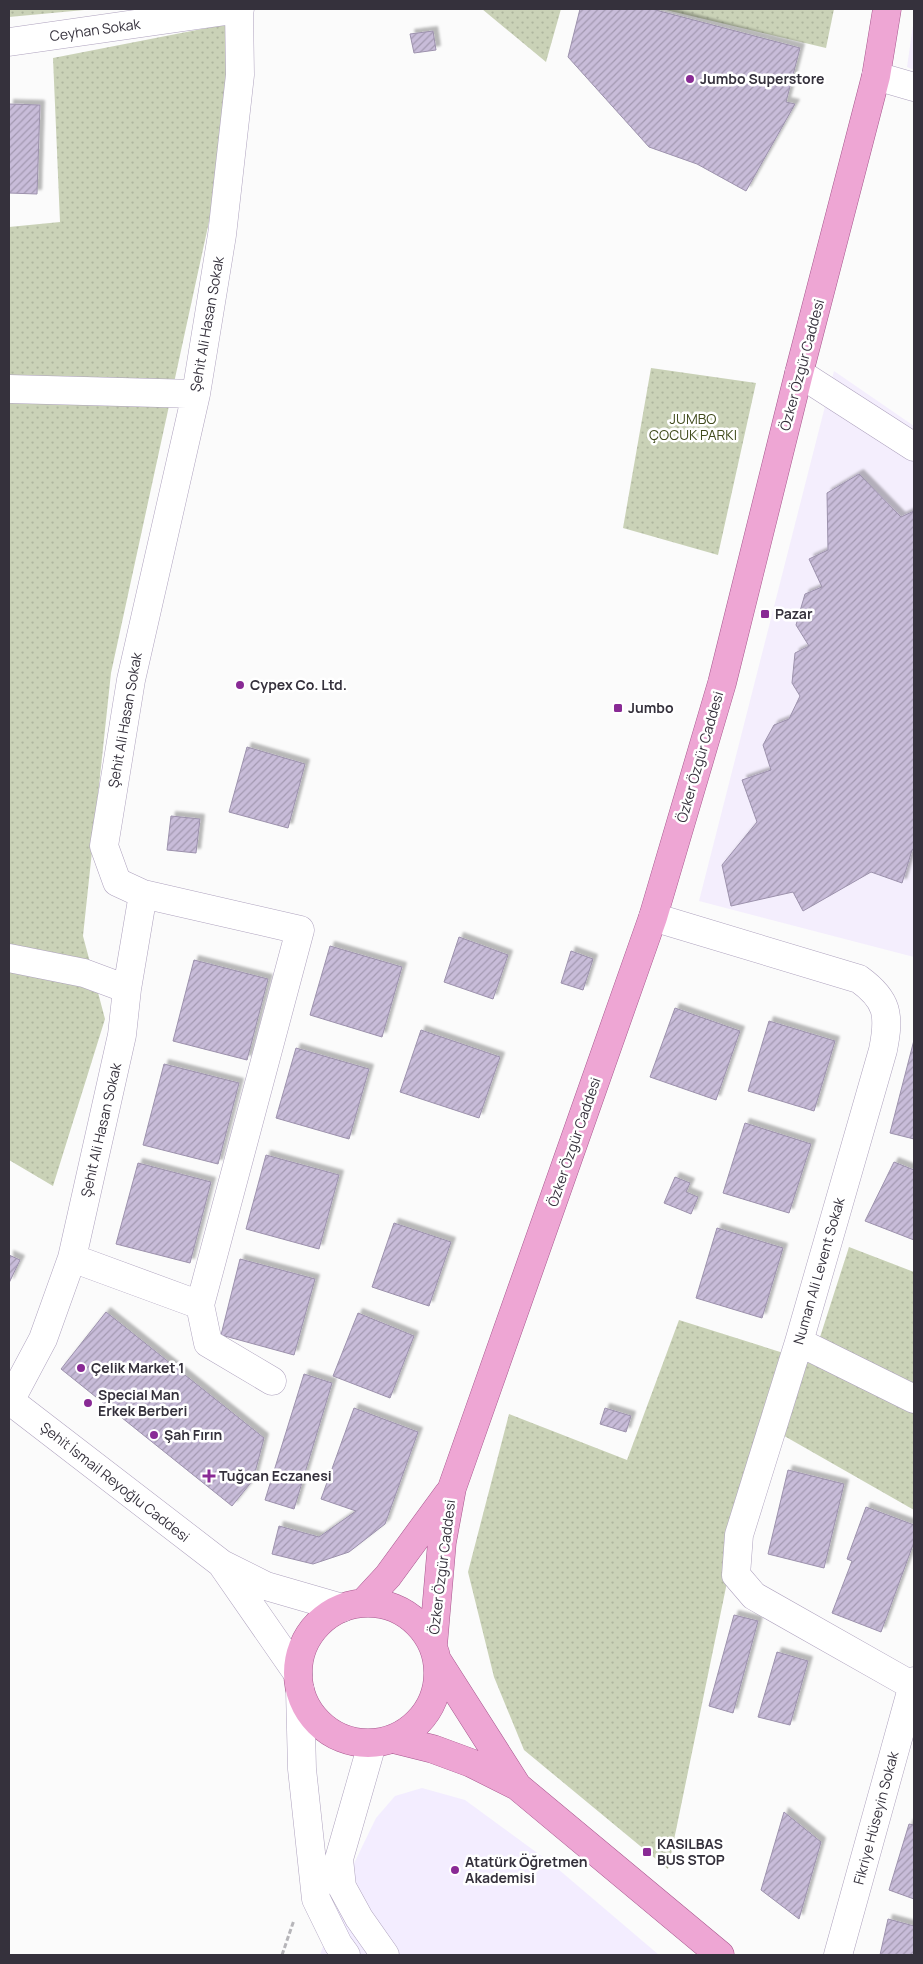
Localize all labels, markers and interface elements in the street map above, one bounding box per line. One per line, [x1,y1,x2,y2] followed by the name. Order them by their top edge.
[48,14,142,45] street label: Ceyhan Sokak
[700,69,825,88] place label: Jumbo Superstore
[684,73,696,85] marker: Jumbo Superstore
[185,254,228,393] street label: Şehit Ali Hasan Sokak
[775,297,828,433] street label: Özker Özgür Caddesi
[649,409,737,444] park label: JUMBO ÇOCUK PARKI
[775,604,813,623] place label: Pazar
[759,608,771,620] marker: Pazar
[103,650,146,789] street label: Şehit Ali Hasan Sokak
[250,675,347,694] place label: Cypex Co. Ltd.
[234,679,246,691] marker: Cypex Co. Ltd.
[672,689,727,825] street label: Özker Özgür Caddesi
[628,698,674,717] place label: Jumbo
[612,702,624,714] marker: Jumbo
[76,1060,125,1199] street label: Şehit Ali Hasan Sokak
[542,1075,605,1209] street label: Özker Özgür Caddesi
[788,1194,849,1347] street label: Numan Ali Levent Sokak
[91,1358,184,1377] place label: Çelik Market 1
[75,1362,87,1374] marker: Çelik Market 1
[98,1385,187,1420] place label: Special Man Erkek Berberi
[82,1397,94,1409] marker: Special Man Erkek Berberi
[37,1417,194,1546] street label: Şehit İsmail Reyoğlu Caddesi
[164,1425,222,1444] place label: Şah Fırın
[148,1429,160,1441] marker: Şah Fırın
[219,1466,332,1485] place label: Tuğcan Eczanesi
[203,1470,215,1482] marker: Tuğcan Eczanesi
[424,1499,459,1635] street label: Özker Özgür Caddesi
[849,1748,903,1887] street label: Fikriye Hüseyin Sokak
[657,1834,725,1869] place label: KASILBAS BUS STOP
[641,1846,653,1858] marker: KASILBAS BUS STOP
[465,1852,587,1887] place label: Atatürk Öğretmen Akademisi
[449,1864,461,1876] marker: Atatürk Öğretmen Akademisi

